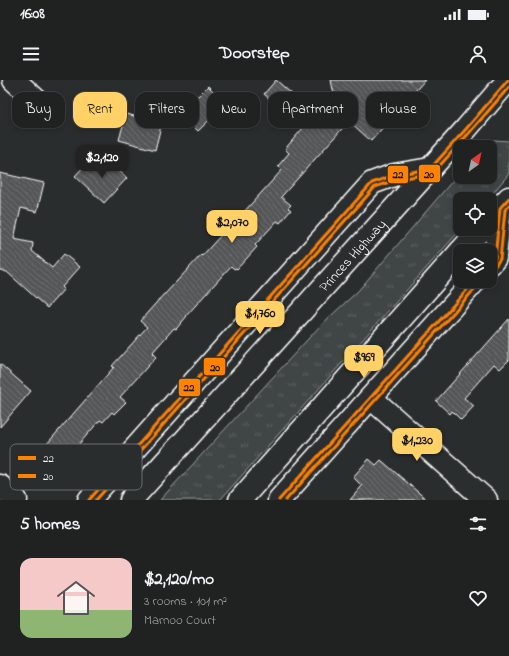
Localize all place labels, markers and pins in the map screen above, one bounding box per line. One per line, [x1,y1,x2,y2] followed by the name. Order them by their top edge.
[69,145,135,179] pin: $2,120
[199,210,265,244] pin: $2,070
[227,301,293,335] pin: $1,760
[340,345,388,379] pin: $969
[384,428,450,462] pin: $1,230

